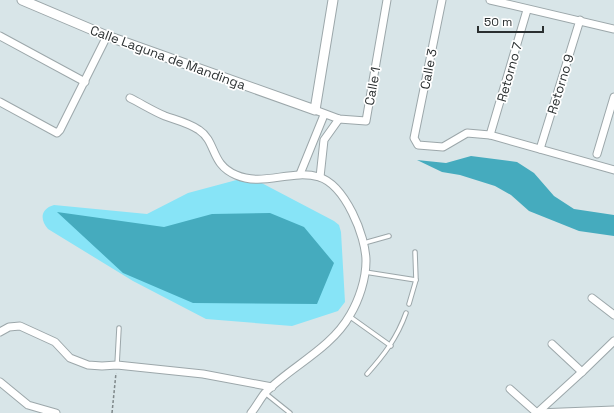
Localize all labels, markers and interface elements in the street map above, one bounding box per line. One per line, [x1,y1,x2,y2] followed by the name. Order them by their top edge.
[478,8,543,34] scale bar
[484,14,512,30] text: 50 m
[88,21,248,94] street label: Calle Laguna de Mandinga
[493,40,526,104] street label: Retorno 7
[416,47,441,91] street label: Calle 3
[543,52,578,116] street label: Retorno 9
[361,66,384,107] street label: Calle 1

